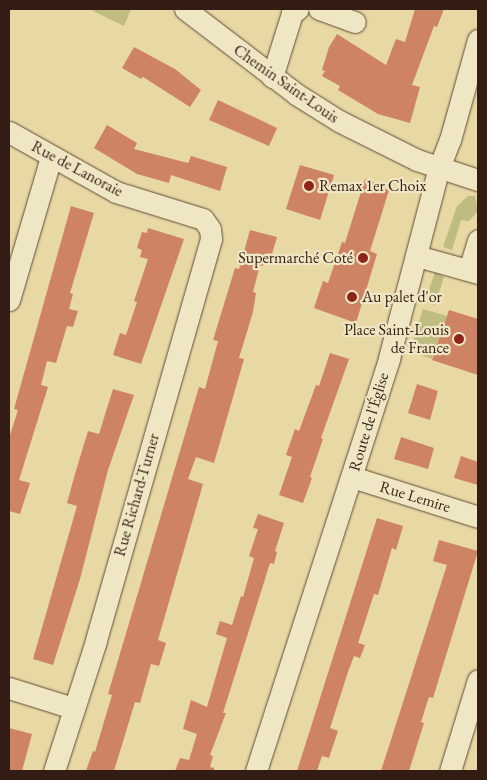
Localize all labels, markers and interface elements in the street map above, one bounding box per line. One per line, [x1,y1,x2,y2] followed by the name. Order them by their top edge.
[230,41,342,127] street label: Chemin Saint-Louis
[28,137,126,201] street label: Rue de Lanoraie
[319,176,426,196] place label: Remax 1er Choix
[303,180,315,192] marker: Remax 1er Choix
[238,248,353,268] place label: Supermarché Coté
[357,252,369,264] marker: Supermarché Coté
[362,287,442,307] place label: Au palet d'or
[346,291,358,303] marker: Au palet d'or
[344,320,449,358] place label: Place Saint-Louis de France
[453,333,465,345] marker: Place Saint-Louis de France
[345,370,393,474] street label: Route de l'Église
[110,431,164,559] street label: Rue Richard-Turner
[377,477,453,517] street label: Rue Lemire

